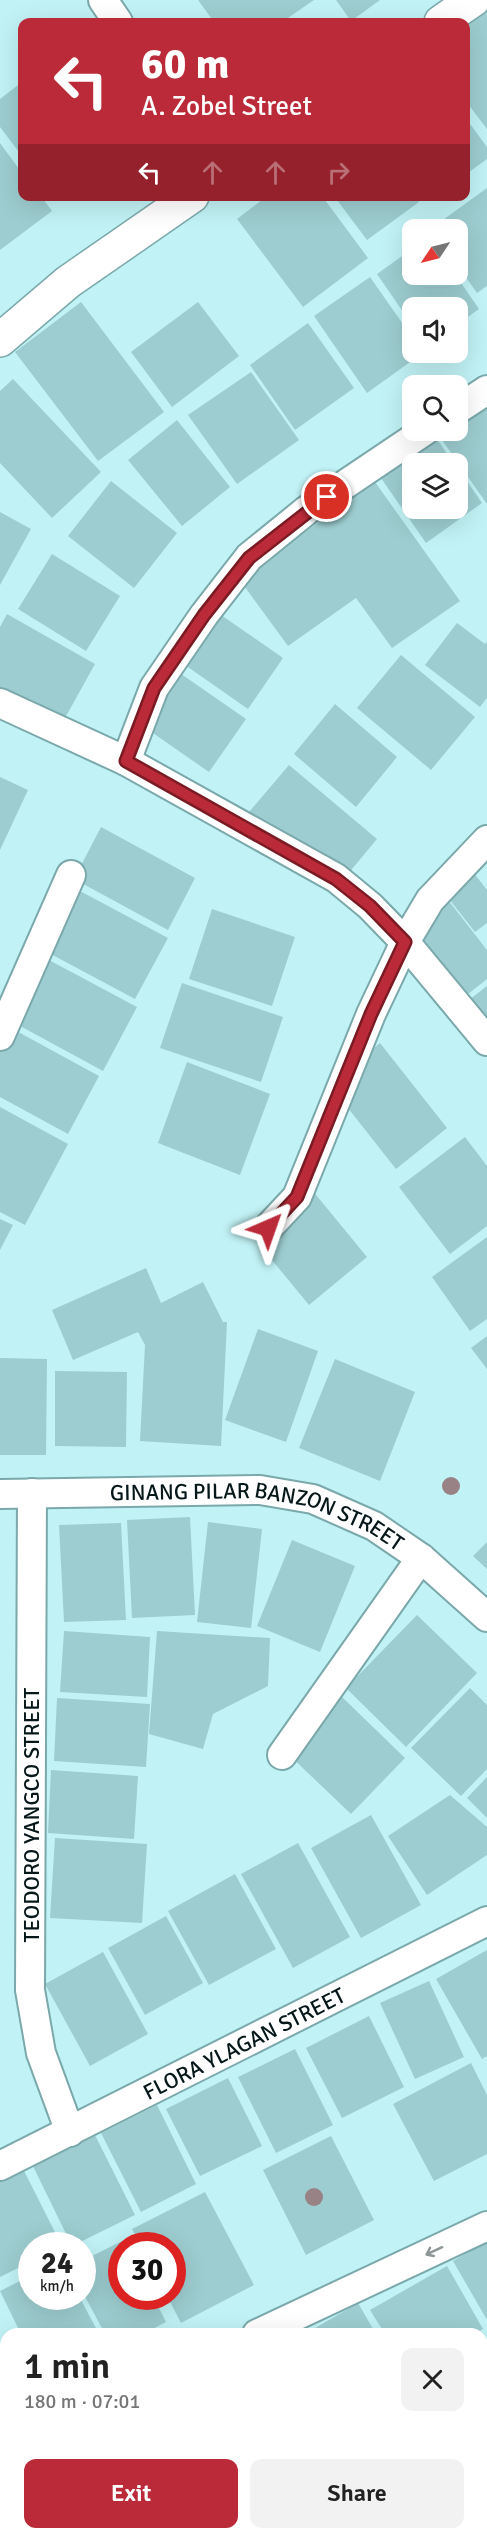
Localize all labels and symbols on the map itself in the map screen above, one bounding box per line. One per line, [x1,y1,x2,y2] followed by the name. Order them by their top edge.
[402,219,468,285] north arrow
[301,471,352,522] pin
[236,1196,300,1260] position arrow
[110,1476,409,1556] street label: GINANG PILAR BANZON STREET
[18,1687,45,1942] street label: TEODORO YANGCO STREET
[138,1981,350,2105] street label: FLORA YLAGAN STREET
[108,2232,186,2310] speed limit sign: 30
[426,2245,444,2257] one-way arrow

